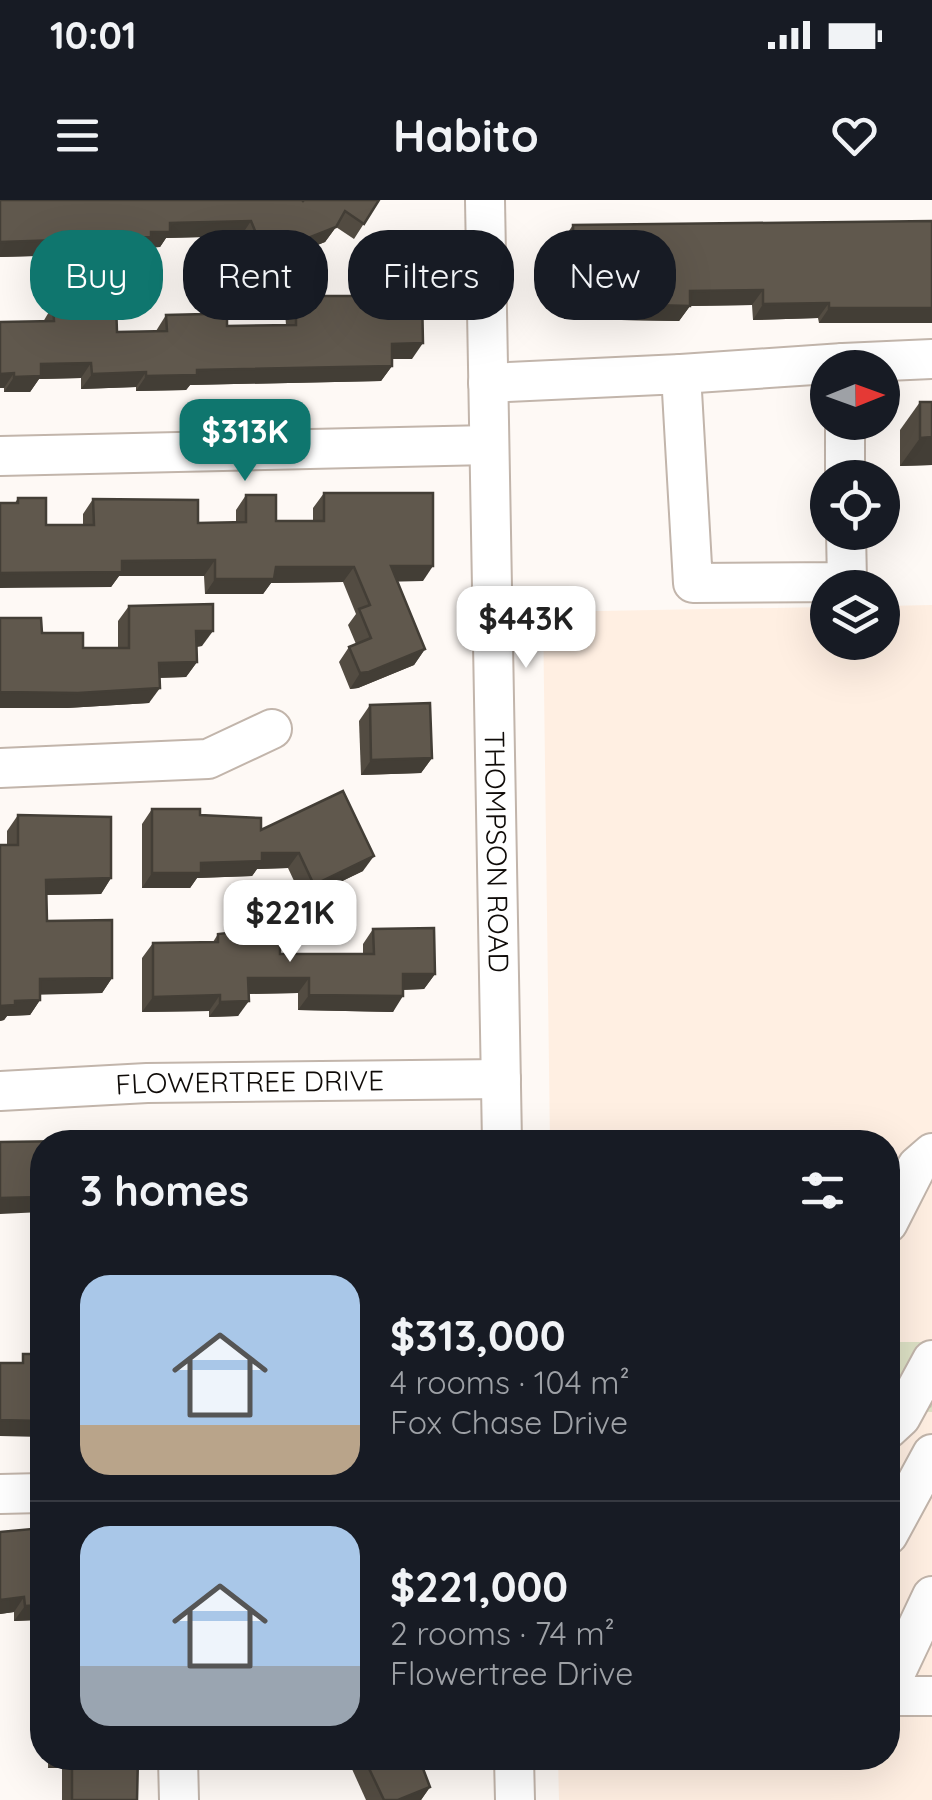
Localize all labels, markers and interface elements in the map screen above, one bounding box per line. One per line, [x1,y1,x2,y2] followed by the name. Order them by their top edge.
[50,11,137,59] text: 10:01
[393,107,539,163] text: Habito
[50,108,105,163] icon: menu
[827,108,882,163] icon: heart
[30,230,163,320] chip: Buy
[183,230,328,320] chip: Rent
[348,230,514,320] chip: Filters
[534,230,676,320] chip: New
[810,350,900,440] north arrow
[810,350,900,660] map controls
[175,399,315,484] pin: $313K
[202,411,288,451] text: $313K
[810,460,900,550] button: locate
[810,570,900,660] button: layers
[456,586,596,671] pin: $443K
[479,598,573,638] text: $443K
[478,731,517,973] street label: THOMPSON ROAD
[220,880,360,965] pin: $221K
[246,892,334,932] text: $221K
[114,1062,384,1102] street label: FLOWERTREE DRIVE
[795,1163,850,1218] icon: filters
[80,1164,249,1217] text: 3 homes
[390,1309,565,1362] text: $313,000
[160,1315,280,1435] icon: home
[390,1362,630,1402] text: 4 rooms · 104 m²
[390,1402,628,1442] text: Fox Chase Drive
[390,1560,568,1613] text: $221,000
[160,1566,280,1686] icon: home
[390,1613,615,1653] text: 2 rooms · 74 m²
[390,1653,633,1693] text: Flowertree Drive

